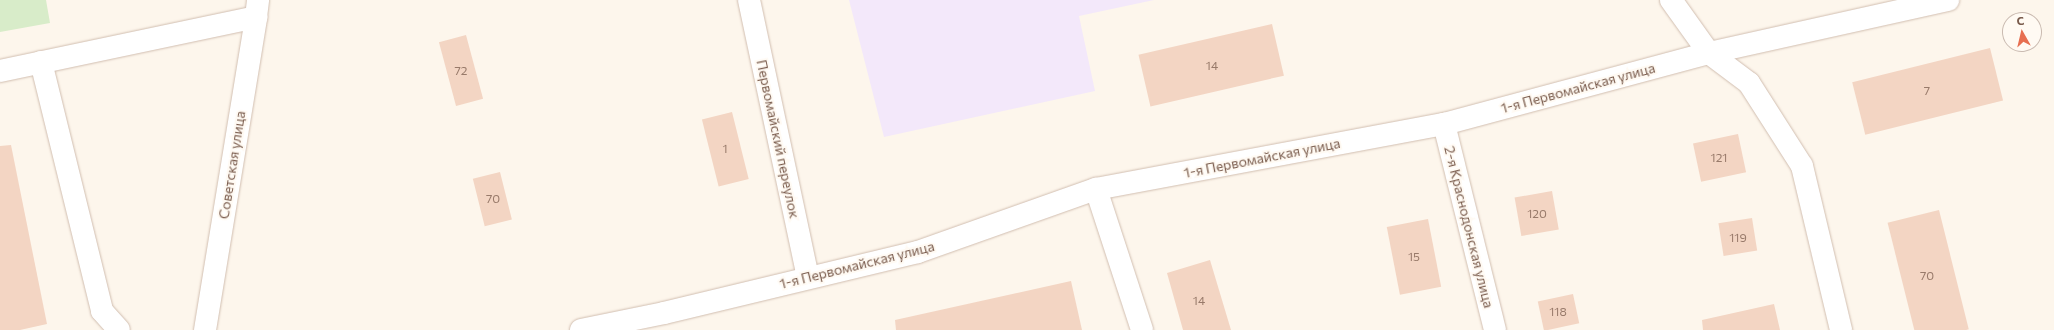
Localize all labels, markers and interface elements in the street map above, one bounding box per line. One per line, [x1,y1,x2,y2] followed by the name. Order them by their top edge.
[2002,12,2042,52] north arrow
[2016,14,2025,28] text: С
[753,58,803,220] street label: Первомайский переулок
[1206,59,1218,73] house number: 14
[1499,59,1657,117] street label: 1-я Первомайская улица
[455,64,467,78] house number: 72
[1924,84,1930,98] house number: 7
[215,110,249,220] street label: Советская улица
[1182,135,1342,181] street label: 1-я Первомайская улица
[722,142,728,156] house number: 1
[1441,144,1497,310] street label: 2-я Краснодонская улица
[1711,151,1727,165] house number: 121
[486,192,500,206] house number: 70
[1527,207,1547,221] house number: 120
[1729,231,1747,245] house number: 119
[778,238,936,292] street label: 1-я Первомайская улица
[1408,250,1420,264] house number: 15
[1920,269,1934,283] house number: 70
[1193,294,1205,308] house number: 14
[1549,305,1567,319] house number: 118

